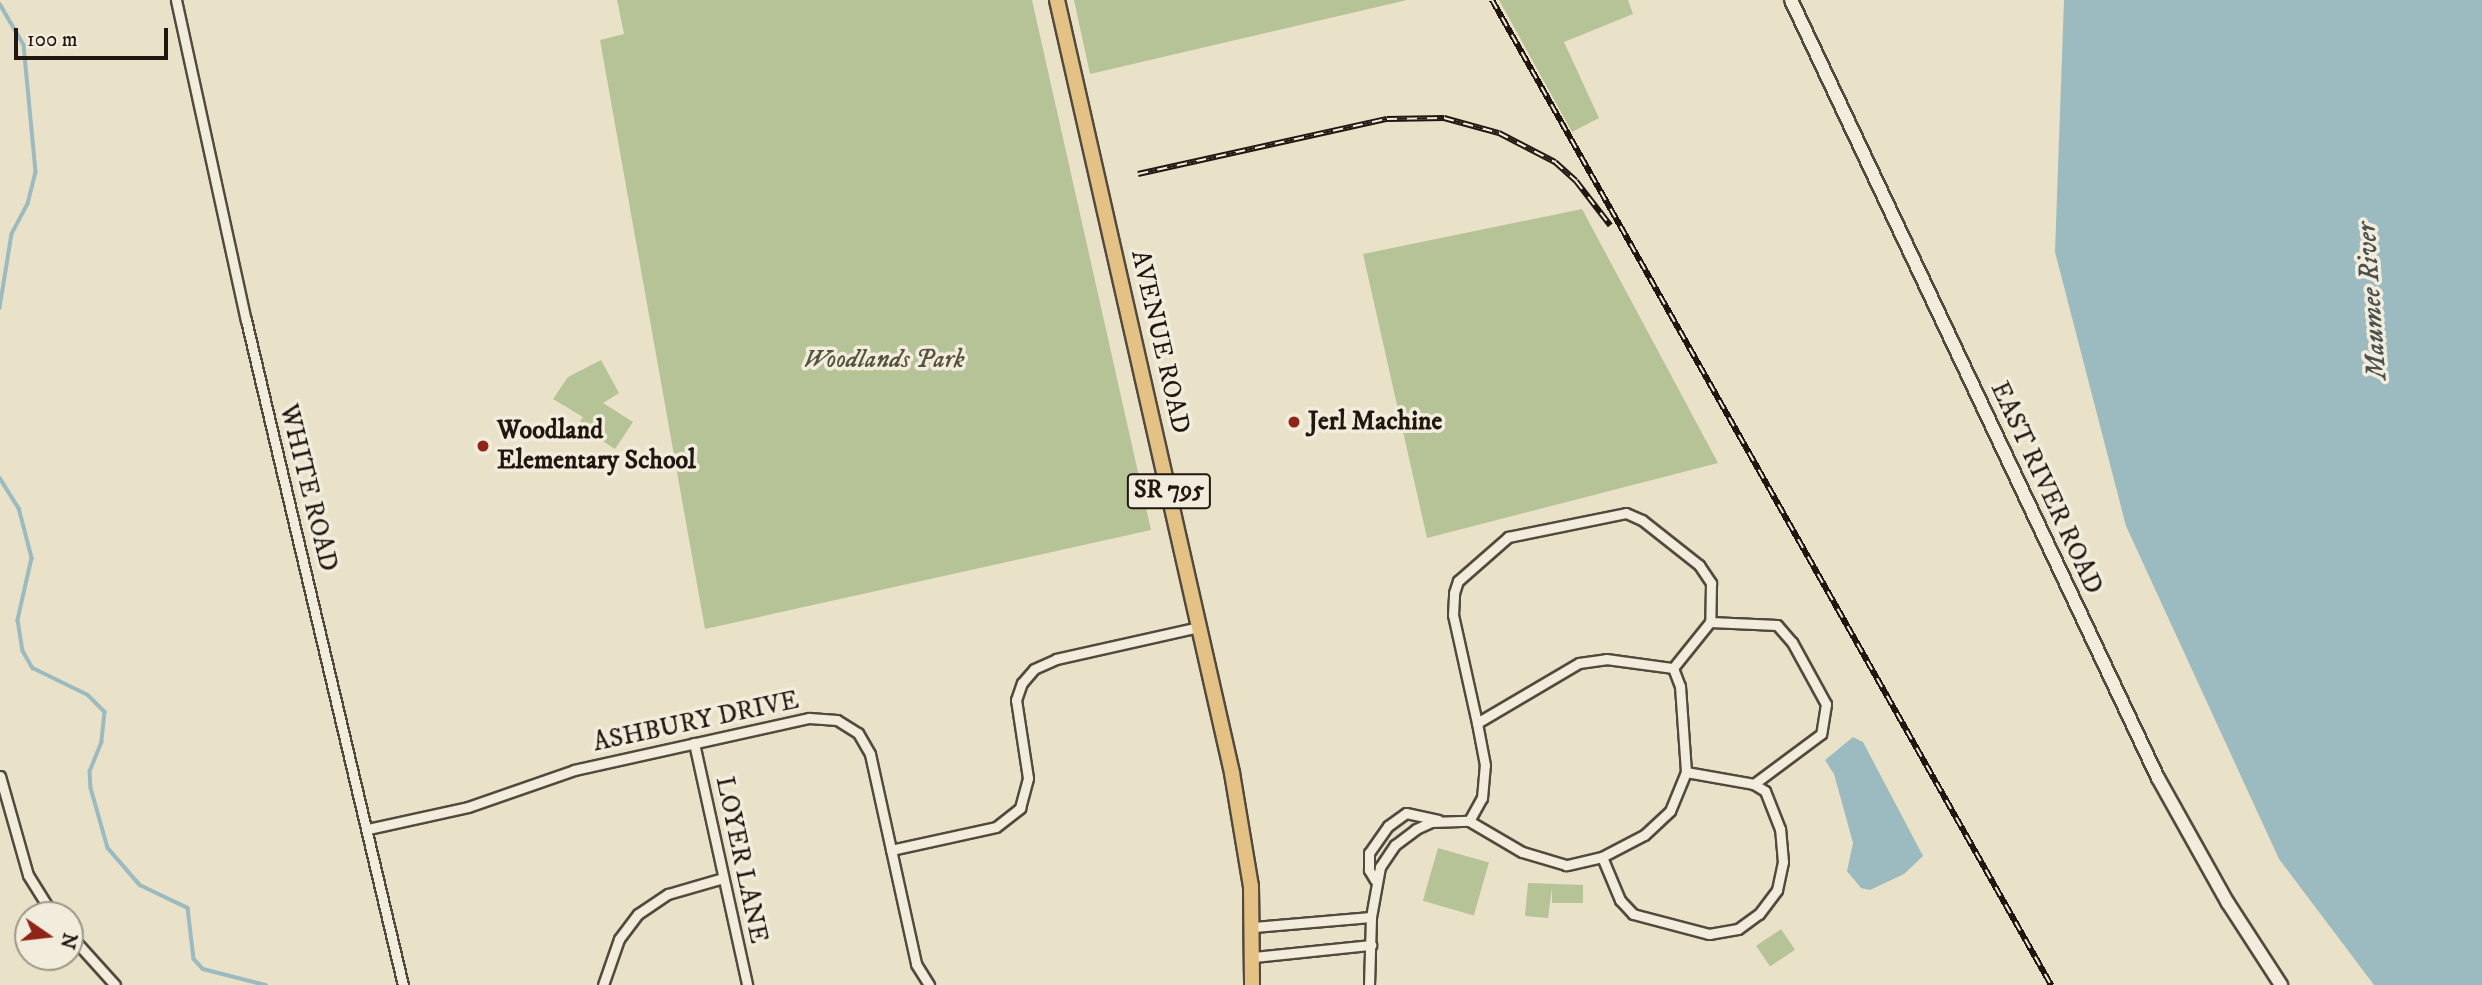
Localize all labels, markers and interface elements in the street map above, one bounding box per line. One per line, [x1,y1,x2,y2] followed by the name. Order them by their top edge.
[18,14,172,58] scale bar
[27,27,78,53] text: 100 m
[2350,221,2394,381] water label: Maumee River
[1124,247,1196,437] street label: AVENUE ROAD
[803,344,965,376] park label: Woodlands Park
[1983,377,2109,599] street label: EAST RIVER ROAD
[272,401,344,575] street label: WHITE ROAD
[1308,406,1442,438] place label: Jerl Machine
[1286,414,1302,430] marker: Jerl Machine
[497,415,696,476] place label: Woodland Elementary School
[475,438,491,454] marker: Woodland Elementary School
[1125,470,1213,512] road number: SR 795
[590,685,802,759] street label: ASHBURY DRIVE
[708,774,774,946] street label: LOYER LANE
[14,901,84,971] north arrow
[55,930,81,951] text: N

